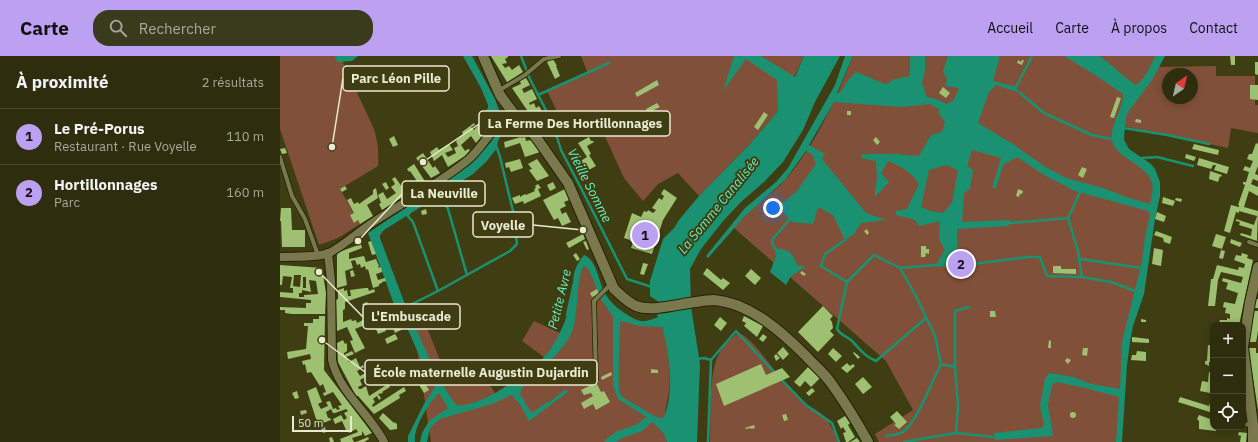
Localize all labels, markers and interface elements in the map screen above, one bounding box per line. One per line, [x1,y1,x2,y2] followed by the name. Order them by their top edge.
[93,10,373,46] search box
[20,16,69,40] text: Carte
[107,17,129,39] icon: search
[139,19,216,38] text: Rechercher
[987,19,1033,37] text: Accueil
[1055,19,1089,37] text: Carte
[1111,19,1167,37] text: À propos
[1189,19,1238,37] text: Contact
[343,66,449,91] callout: Parc Léon Pille
[1162,68,1198,104] north arrow
[351,70,441,87] text: Parc Léon Pille
[16,71,109,93] text: À proximité
[202,74,264,91] text: 2 résultats
[479,111,670,136] callout: La Ferme Des Hortillonnages
[488,115,663,132] text: La Ferme Des Hortillonnages
[54,119,145,138] text: Le Pré-Porus
[25,128,33,145] text: 1
[226,128,264,145] text: 110 m
[54,138,197,155] text: Restaurant · Rue Voyelle
[564,145,616,226] water label: Vieille Somme
[674,153,763,257] water label: La Somme Canalisée
[54,175,158,194] text: Hortillonnages
[402,181,485,206] callout: La Neuville
[25,184,33,201] text: 2
[226,184,264,201] text: 160 m
[410,185,478,202] text: La Neuville
[54,194,80,211] text: Parc
[763,198,783,218] your location
[473,212,533,237] callout: Voyelle
[481,217,525,234] text: Voyelle
[632,220,658,250] pin: 1
[948,249,974,279] pin: 2
[544,267,575,331] water label: Petite Avre
[363,304,460,329] callout: L'Embuscade
[371,308,451,325] text: L'Embuscade
[1210,322,1246,430] map controls
[1210,322,1246,358] button: +
[1210,358,1246,394] button: −
[365,360,597,385] callout: École maternelle Augustin Dujardin
[373,364,589,381] text: École maternelle Augustin Dujardin
[1210,394,1246,430] button: locate
[292,414,352,433] scale bar
[298,416,323,430] text: 50 m

